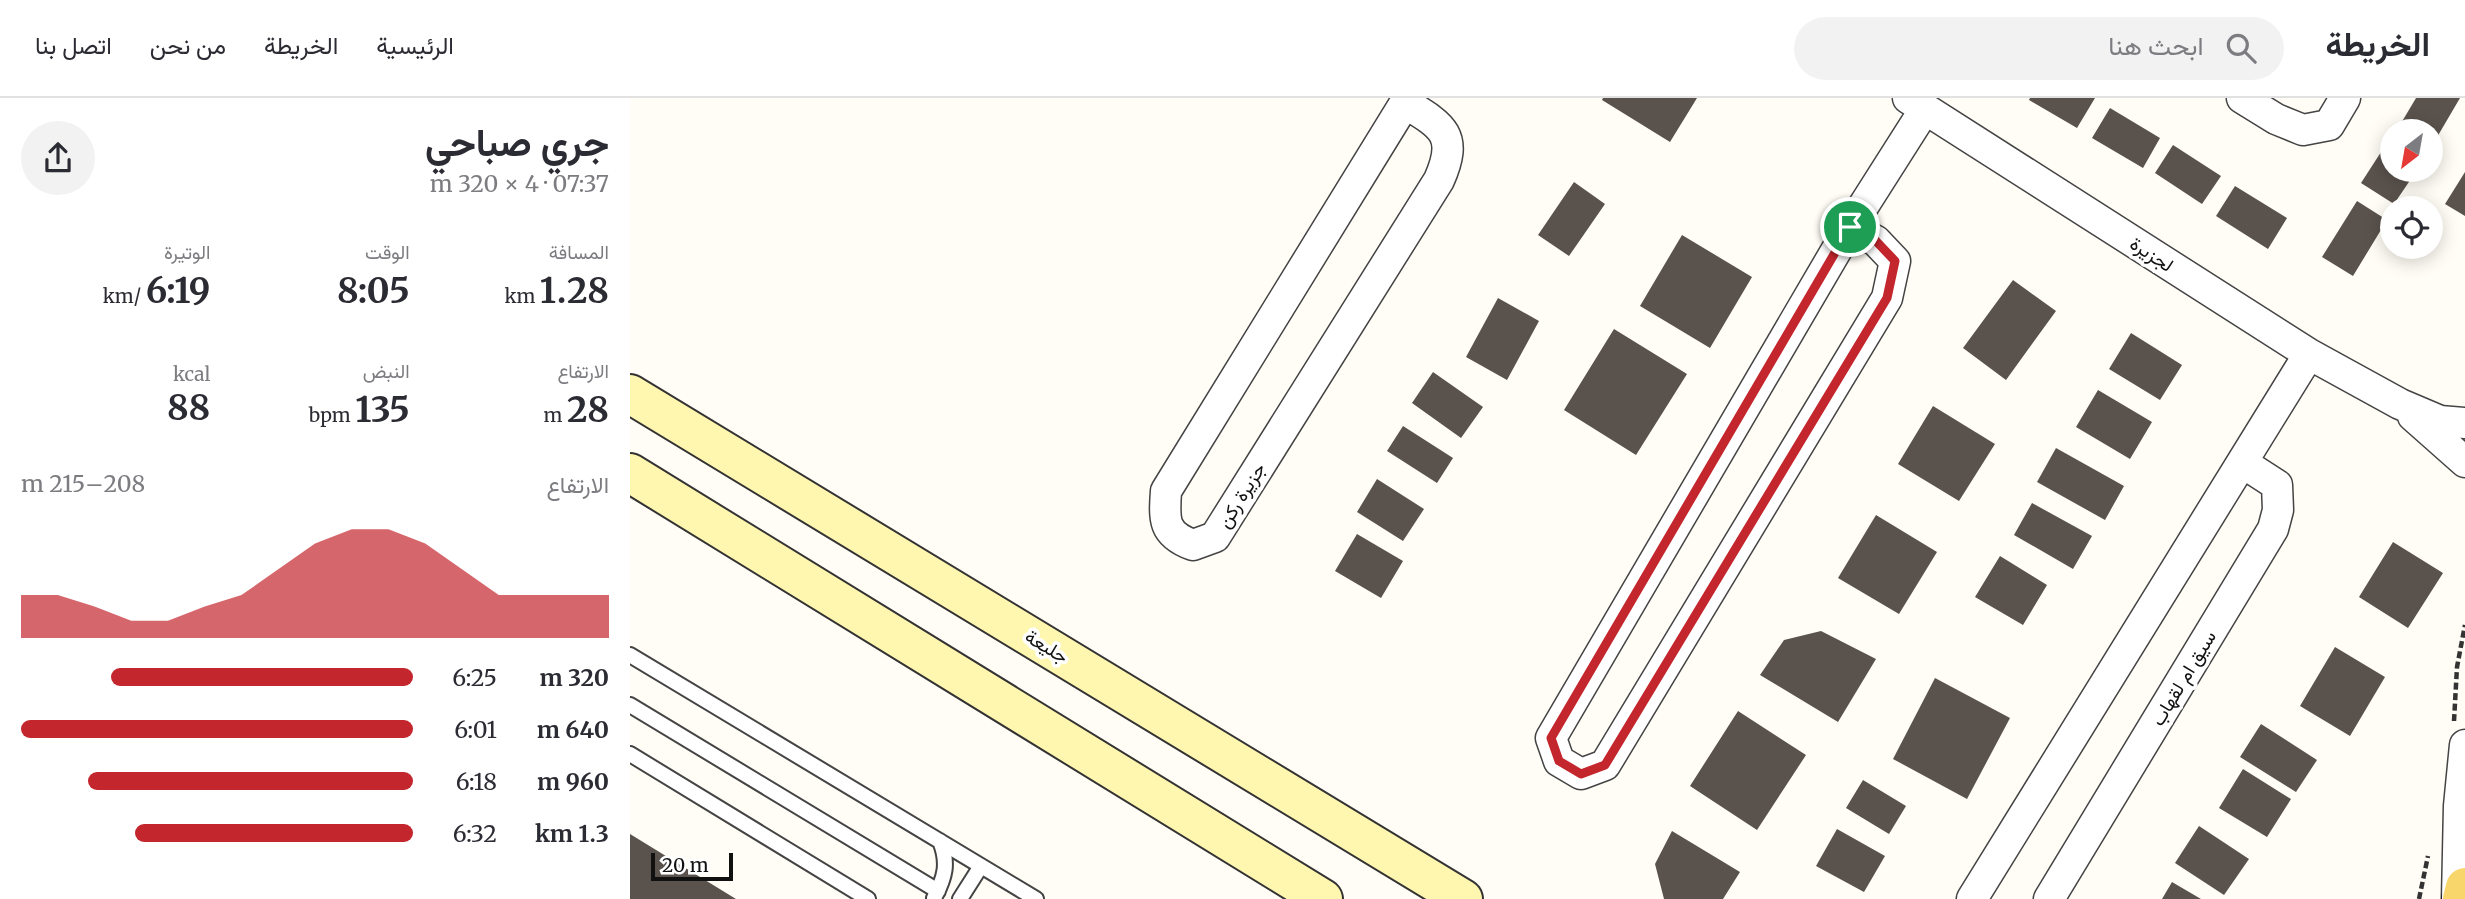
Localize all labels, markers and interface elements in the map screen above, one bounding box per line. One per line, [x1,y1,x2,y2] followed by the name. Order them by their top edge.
[1794,17,2284,80] search box
[2326,24,2430,65] text: الخريطة
[2108,29,2204,62] text: ابحث هنا
[2222,29,2260,67] icon: search
[35,30,112,61] text: اتصل بنا
[150,30,226,61] text: من نحن
[264,30,338,61] text: الخريطة
[376,30,454,61] text: الرئيسية
[425,119,609,166] text: جري صباحي
[2380,119,2443,182] north arrow
[2380,119,2443,259] map controls
[21,121,95,195] button: share
[430,169,609,198] text: 07:37 · 4 × 320 m
[2380,196,2443,259] button: locate
[1820,197,1880,257] pin
[1831,208,1869,246] icon: arrive
[2126,231,2178,277] street label: لجزيرة
[164,240,210,264] text: الوتيرة
[365,240,410,264] text: الوقت
[549,240,609,264] text: المسافة
[146,269,210,313] text: 6:19
[337,269,410,313] text: 8:05
[540,269,609,313] text: 1.28
[103,284,146,308] text: /km
[504,284,540,308] text: km
[363,359,410,383] text: النبض
[557,359,609,383] text: الارتفاع
[173,362,210,386] text: kcal
[167,386,210,430] text: 88
[355,388,410,432] text: 135
[567,388,609,432] text: 28
[309,403,355,427] text: bpm
[544,403,567,427] text: m
[1212,458,1270,532] street label: جزيرة ركن
[21,469,145,498] text: 208–215 m
[547,470,609,499] text: الارتفاع
[1021,624,1073,668] street label: جليعة
[2145,626,2222,731] street label: سيق ام لقهاب
[452,663,497,692] text: 6:25
[539,663,609,692] text: 320 m
[454,715,497,744] text: 6:01
[537,715,609,744] text: 640 m
[456,767,497,796] text: 6:18
[537,767,609,796] text: 960 m
[453,819,497,848] text: 6:32
[535,819,609,848] text: 1.3 km
[651,850,733,882] scale bar
[662,853,709,877] text: 20 m

